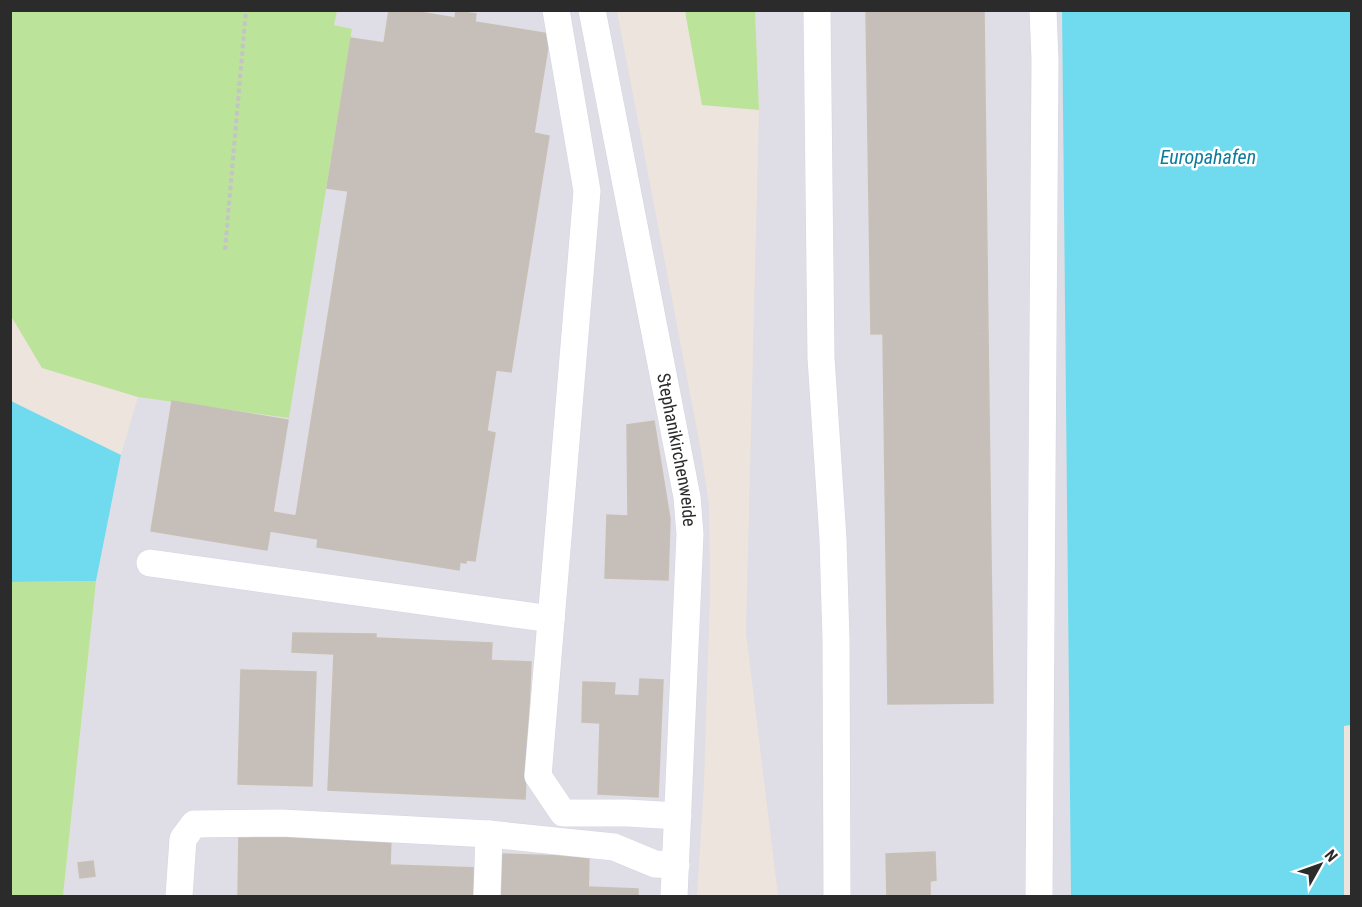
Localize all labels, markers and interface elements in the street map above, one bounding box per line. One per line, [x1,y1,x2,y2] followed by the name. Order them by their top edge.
[1160,145,1256,169] water label: Europahafen
[653,371,700,527] street label: Stephanikirchenweide
[1290,835,1350,895] north arrow
[1321,846,1342,866] text: N

